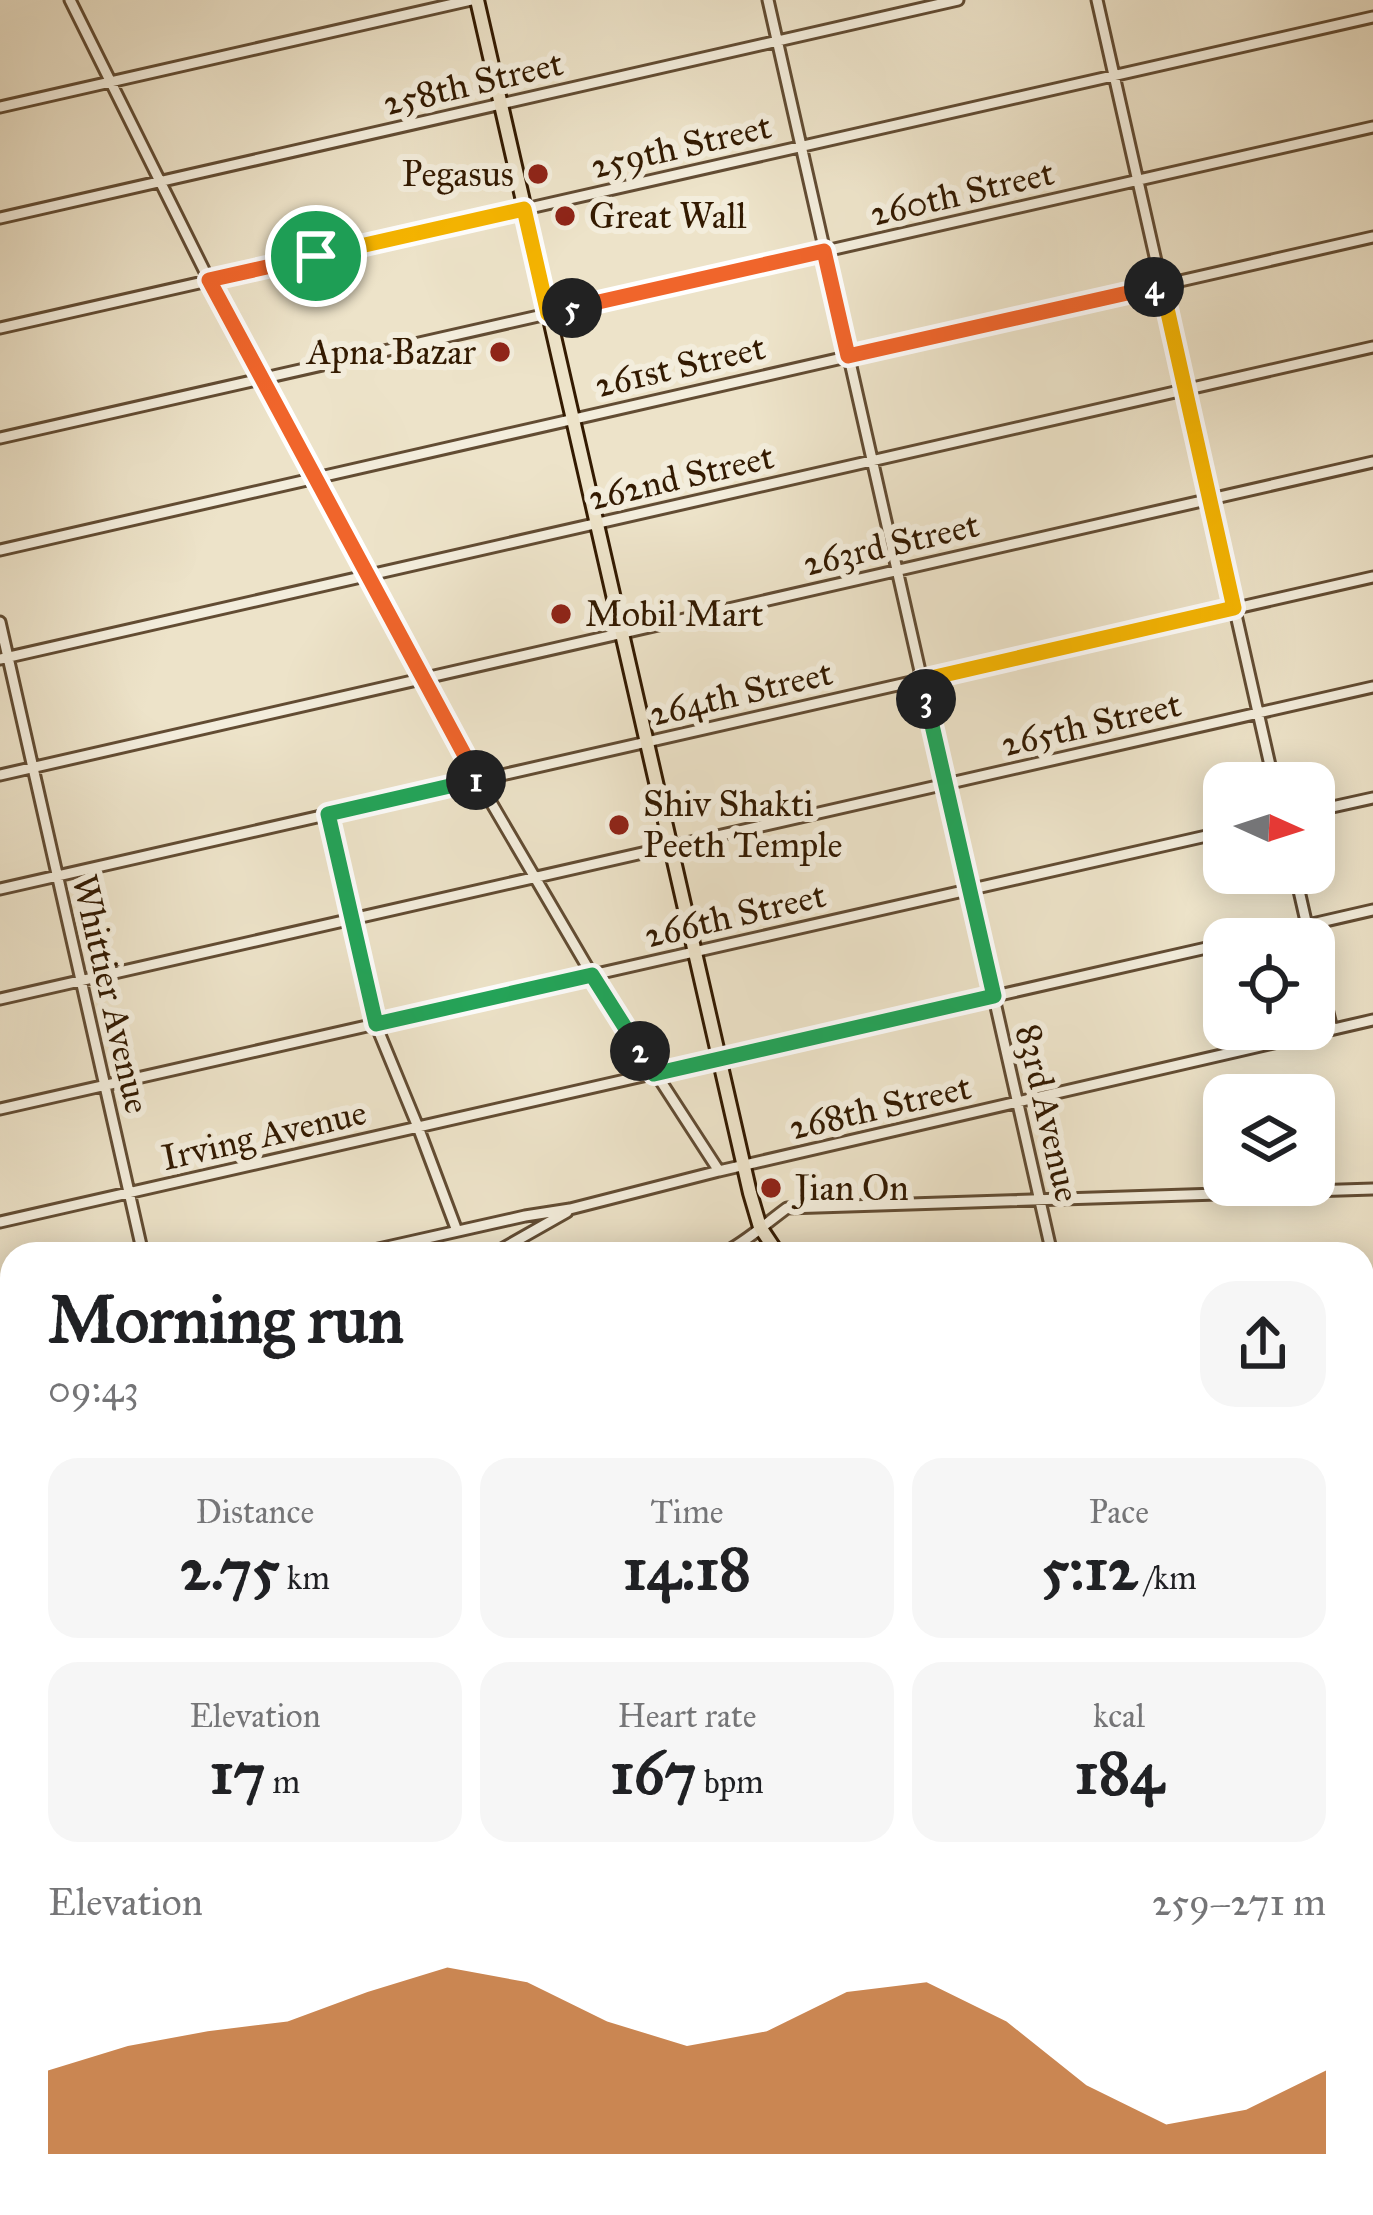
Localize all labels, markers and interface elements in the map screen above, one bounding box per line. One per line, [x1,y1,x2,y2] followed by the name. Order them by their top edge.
[379,41,567,125] street label: 258th Street
[587,104,776,188] street label: 259th Street
[866,150,1058,235] street label: 260th Street
[402,152,514,196] place label: Pegasus
[525,161,551,187] marker: Pegasus
[589,194,747,238] place label: Great Wall
[552,203,578,229] marker: Great Wall
[265,205,367,307] pin
[283,223,349,289] icon: arrive
[1124,257,1184,317] pin: 4
[1145,267,1163,307] text: 4
[542,278,602,338] pin: 5
[564,288,580,328] text: 5
[591,325,770,407] street label: 261st Street
[305,330,476,374] place label: Apna Bazar
[487,339,513,365] marker: Apna Bazar
[584,434,778,520] street label: 262nd Street
[799,502,984,586] street label: 263rd Street
[585,592,764,636] place label: Mobil Mart
[548,601,574,627] marker: Mobil Mart
[645,651,837,735] street label: 264th Street
[896,669,956,729] pin: 3
[919,679,933,719] text: 3
[997,682,1185,766] street label: 265th Street
[446,750,506,810] pin: 1
[469,760,483,800] text: 1
[1203,762,1335,894] north arrow
[1203,762,1335,1206] map controls
[643,782,843,867] place label: Shiv Shakti Peeth Temple
[606,812,632,838] marker: Shiv Shakti Peeth Temple
[62,870,160,1118] street label: Whittier Avenue
[640,873,830,957] street label: 266th Street
[1203,918,1335,1050] button: locate
[1006,1020,1090,1206] street label: 83rd Avenue
[610,1021,670,1081] pin: 2
[632,1031,648,1071] text: 2
[785,1065,975,1149] street label: 268th Street
[1203,1074,1335,1206] button: layers
[157,1090,371,1180] street label: Irving Avenue
[791,1166,909,1210] place label: Jian On
[758,1175,784,1201] marker: Jian On
[48,1279,404,1360] text: Morning run
[1200,1281,1326,1407] button: share
[48,1365,139,1413] text: 09:43
[196,1492,314,1532] text: Distance
[650,1492,724,1532] text: Time
[1089,1492,1149,1532] text: Pace
[180,1532,280,1605] text: 2.75
[623,1532,751,1605] text: 14:18
[1041,1532,1138,1605] text: 5:12
[280,1558,330,1598] text: km
[1138,1558,1197,1598] text: /km
[189,1696,321,1736] text: Elevation
[618,1696,756,1736] text: Heart rate
[1093,1696,1145,1736] text: kcal
[210,1736,265,1809] text: 17
[610,1736,697,1809] text: 167
[1074,1736,1164,1809] text: 184
[265,1762,300,1802] text: m
[697,1762,764,1802] text: bpm
[48,1878,203,1926] text: Elevation
[1152,1878,1326,1926] text: 259–271 m

